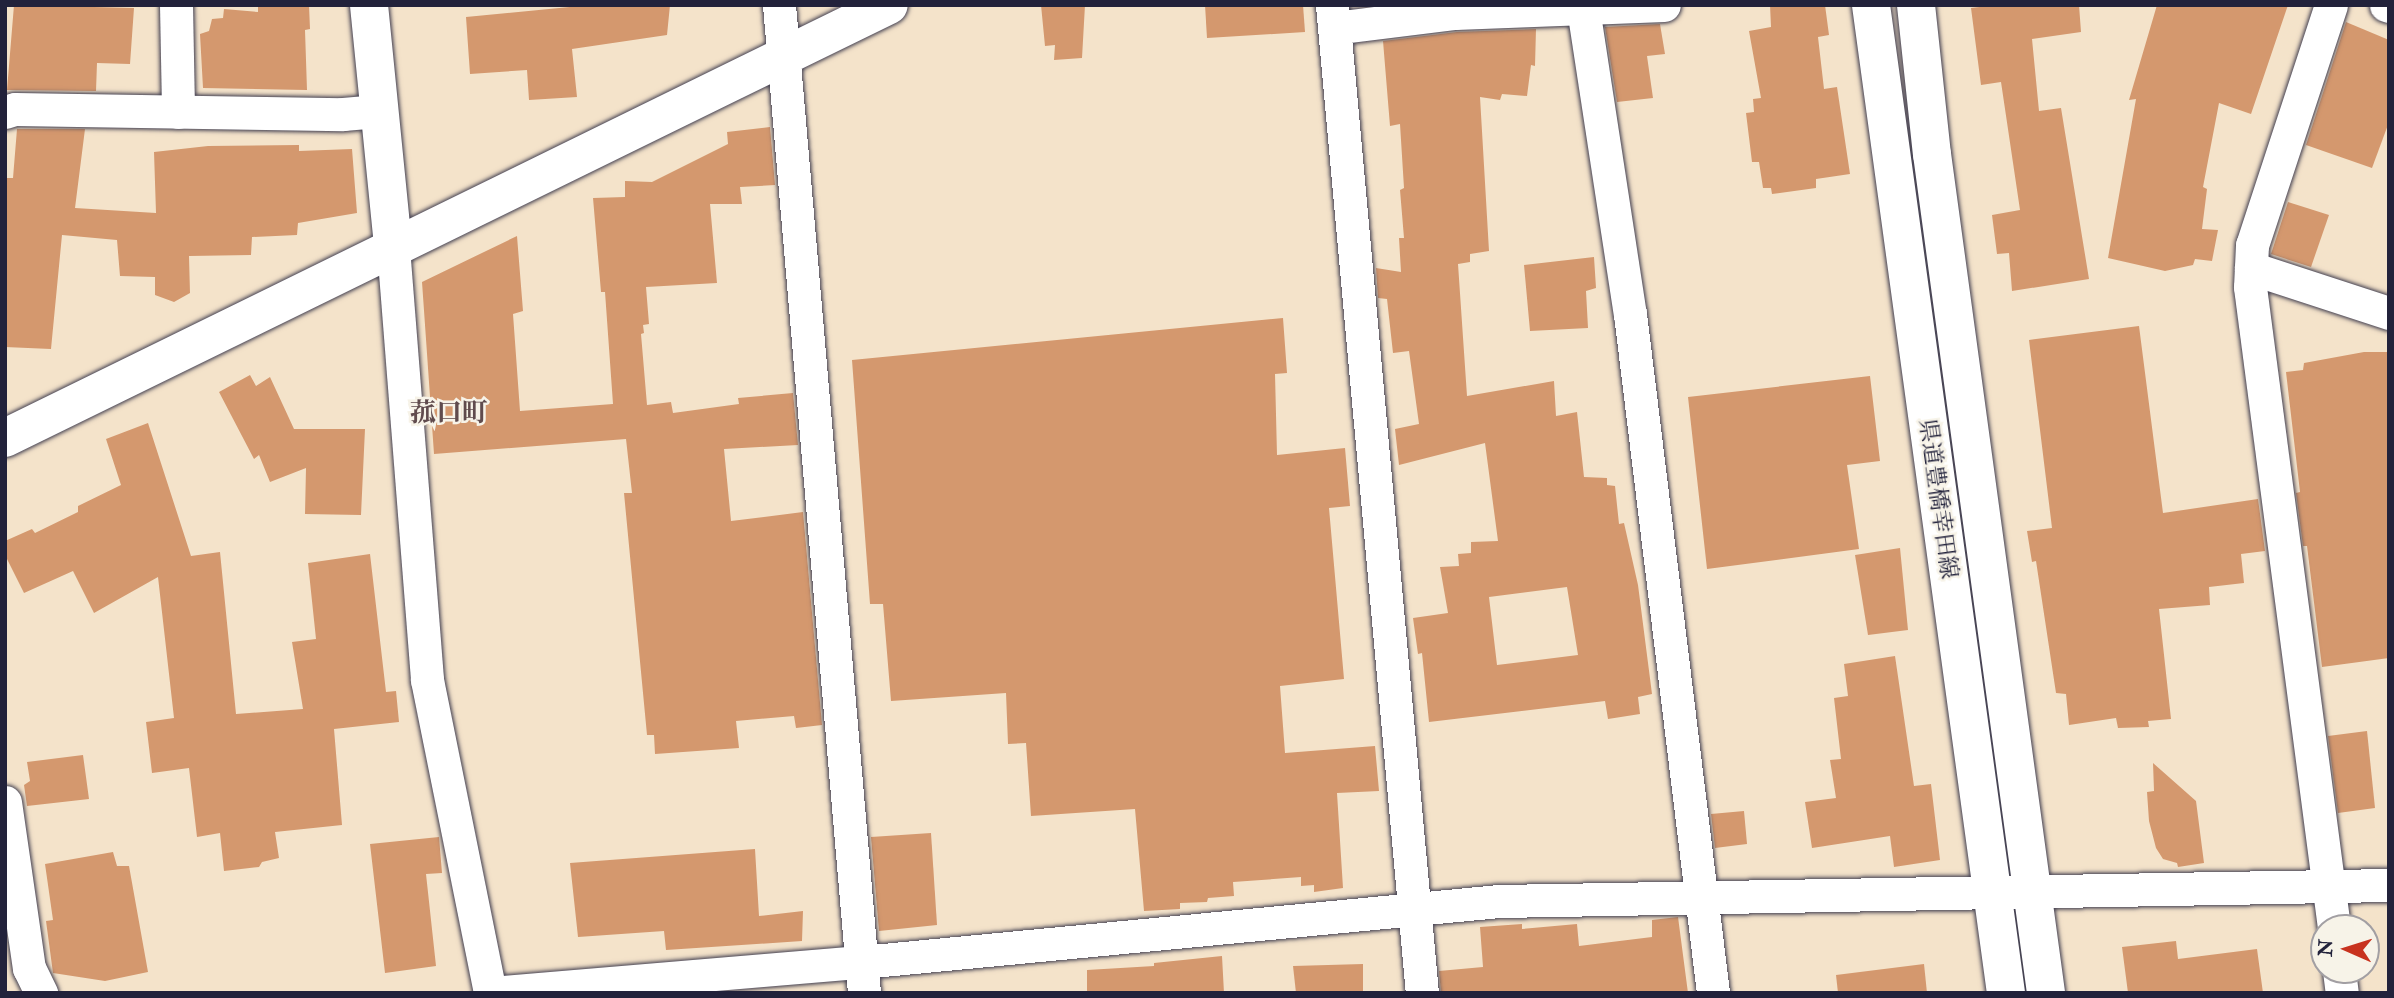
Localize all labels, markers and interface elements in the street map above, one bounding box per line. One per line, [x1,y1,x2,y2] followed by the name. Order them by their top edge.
[410,398,488,430] district label: 菰口町
[1913,417,1963,581] street label: 県道豊橋幸田線
[2310,914,2380,984] north arrow
[2314,939,2338,957] text: N

